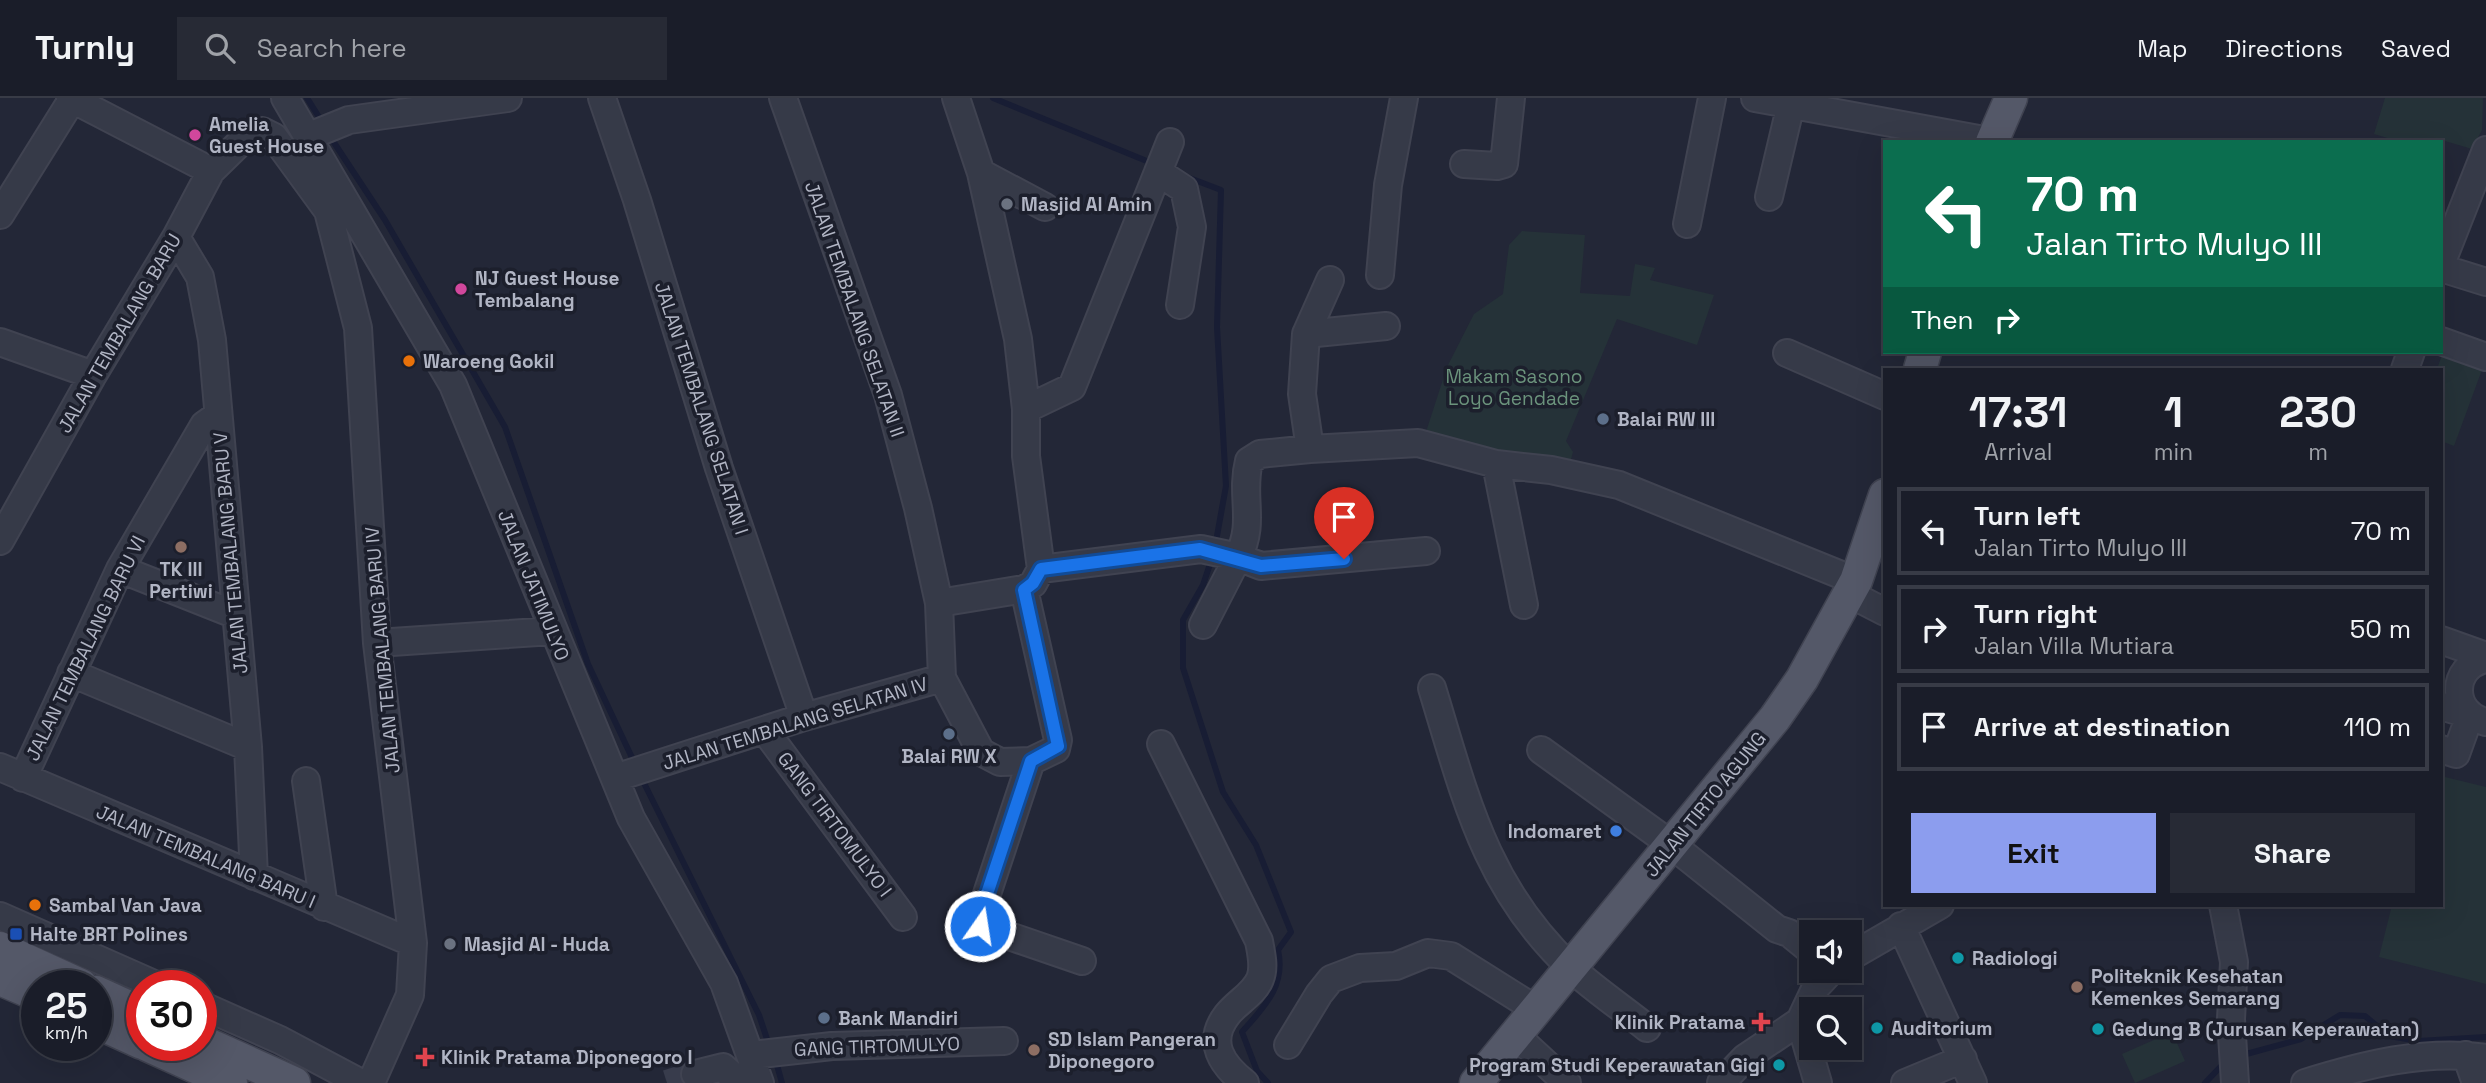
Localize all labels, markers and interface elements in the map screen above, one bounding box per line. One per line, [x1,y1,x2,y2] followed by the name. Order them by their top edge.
[177,17,667,80] search box
[35,27,135,69] text: Turnly
[201,29,239,67] icon: search
[257,31,407,65] text: Search here
[2137,33,2187,64] text: Map
[2225,33,2343,64] text: Directions
[2381,33,2451,64] text: Saved
[209,112,324,159] place label: Amelia Guest House
[187,127,203,143] marker: Amelia Guest House
[2026,163,2139,225] text: 70 m
[1911,168,2002,259] icon: left
[799,178,910,440] street label: JALAN TEMBALANG SELATAN II
[1021,192,1152,217] place label: Masjid Al Amin
[999,196,1015,212] marker: Masjid Al Amin
[2026,224,2323,264] text: Jalan Tirto Mulyo III
[52,229,187,437] street label: JALAN TEMBALANG BARU
[475,266,619,313] place label: NJ Guest House Tembalang
[649,279,754,538] street label: JALAN TEMBALANG SELATAN I
[453,281,469,297] marker: NJ Guest House Tembalang
[1988,301,2026,339] icon: right
[1911,303,1974,337] text: Then
[423,349,554,374] place label: Waroeng Gokil
[401,353,417,369] marker: Waroeng Gokil
[1445,364,1583,411] park label: Makam Sasono Loyo Gendade
[1969,386,2068,439] text: 17:31
[2164,386,2183,439] text: 1
[2279,386,2357,439] text: 230
[1617,407,1715,432] place label: Balai RW III
[1595,411,1611,427] marker: Balai RW III
[207,431,254,675] street label: JALAN TEMBALANG BARU V
[1984,437,2053,467] text: Arrival
[2154,437,2193,467] text: min
[2308,437,2328,467] text: m
[1314,487,1374,559] pin
[1325,498,1363,536] icon: arrive
[1974,499,2081,533] text: Turn left
[492,506,575,664] street label: JALAN JATIMULYO
[1915,512,1953,550] icon: left
[2351,514,2411,548] text: 70 m
[359,525,406,774] street label: JALAN TEMBALANG BARU IV
[20,532,151,765] street label: JALAN TEMBALANG BARU VI
[1974,533,2187,563] text: Jalan Tirto Mulyo III
[173,539,189,555] marker: TK III Pertiwi
[149,557,213,604] place label: TK III Pertiwi
[1974,597,2098,631] text: Turn right
[1915,610,1953,648] icon: right
[2350,612,2411,646] text: 50 m
[1974,631,2174,661] text: Jalan Villa Mutiara
[660,671,931,776] street label: JALAN TEMBALANG SELATAN IV
[1915,708,1953,746] icon: arrive
[1974,710,2231,744] text: Arrive at destination
[2344,710,2411,744] text: 110 m
[941,726,957,742] marker: Balai RW X
[1639,727,1772,882] street label: JALAN TIRTO AGUNG
[901,744,997,769] place label: Balai RW X
[772,747,897,902] street label: GANG TIRTOMULYO I
[92,799,319,914] street label: JALAN TEMBALANG BARU I
[1911,813,2156,893] button: Exit
[2170,813,2415,893] button: Share
[1508,819,1602,844] place label: Indomaret
[1608,823,1624,839] marker: Indomaret
[943,889,1017,963] position arrow
[49,893,202,918] place label: Sambal Van Java
[27,897,43,913] marker: Sambal Van Java
[1799,920,1862,1060] map controls
[1799,920,1862,983] button: sound
[30,922,188,947] place label: Halte BRT Polines
[8,926,24,942] marker: Halte BRT Polines
[464,932,610,957] place label: Masjid Al - Huda
[442,936,458,952] marker: Masjid Al - Huda
[1972,946,2057,971] place label: Radiologi
[1950,950,1966,966] marker: Radiologi
[2091,964,2283,1011] place label: Politeknik Kesehatan Kemenkes Semarang
[126,970,217,1061] speed limit sign: 30
[2069,979,2085,995] marker: Politeknik Kesehatan Kemenkes Semarang
[46,984,87,1028] text: 25
[1799,997,1862,1060] button: search
[838,1006,958,1031] place label: Bank Mandiri
[816,1010,832,1026] marker: Bank Mandiri
[1615,1010,1745,1035] place label: Klinik Pratama
[1751,1012,1771,1032] marker: Klinik Pratama
[1891,1016,1992,1041] place label: Auditorium
[2112,1017,2419,1042] place label: Gedung B (Jurusan Keperawatan)
[1869,1020,1885,1036] marker: Auditorium
[45,1021,88,1044] text: km/h
[2090,1021,2106,1037] marker: Gedung B (Jurusan Keperawatan)
[1048,1027,1216,1074] place label: SD Islam Pangeran Diponegoro
[794,1031,960,1062] street label: GANG TIRTOMULYO
[1026,1042,1042,1058] marker: SD Islam Pangeran Diponegoro
[441,1045,693,1070] place label: Klinik Pratama Diponegoro I
[415,1047,435,1067] marker: Klinik Pratama Diponegoro I
[1469,1053,1765,1078] place label: Program Studi Keperawatan Gigi
[1771,1057,1787,1073] marker: Program Studi Keperawatan Gigi

